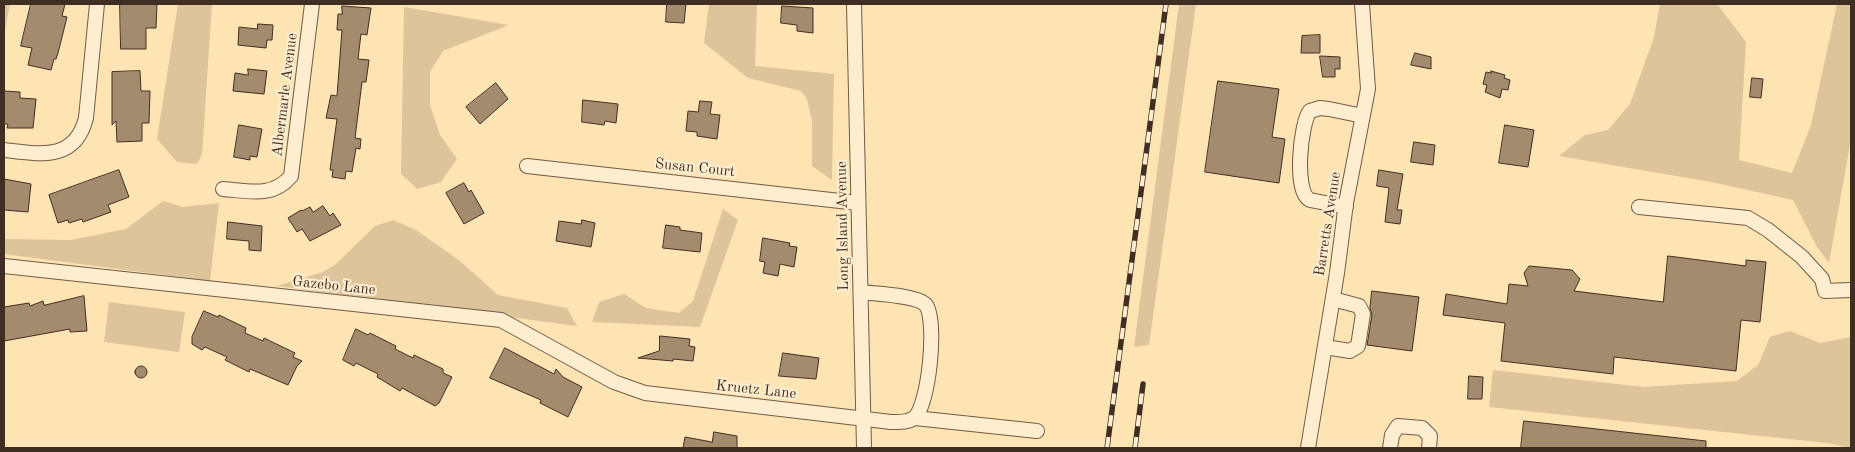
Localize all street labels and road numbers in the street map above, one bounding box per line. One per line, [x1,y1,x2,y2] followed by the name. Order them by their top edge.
[268,32,302,158] street label: Albermarle Avenue
[654,155,736,181] street label: Susan Court
[833,161,853,291] street label: Long Island Avenue
[1311,170,1345,278] street label: Barretts Avenue
[292,273,376,299] street label: Gazebo Lane
[715,377,797,403] street label: Kruetz Lane

